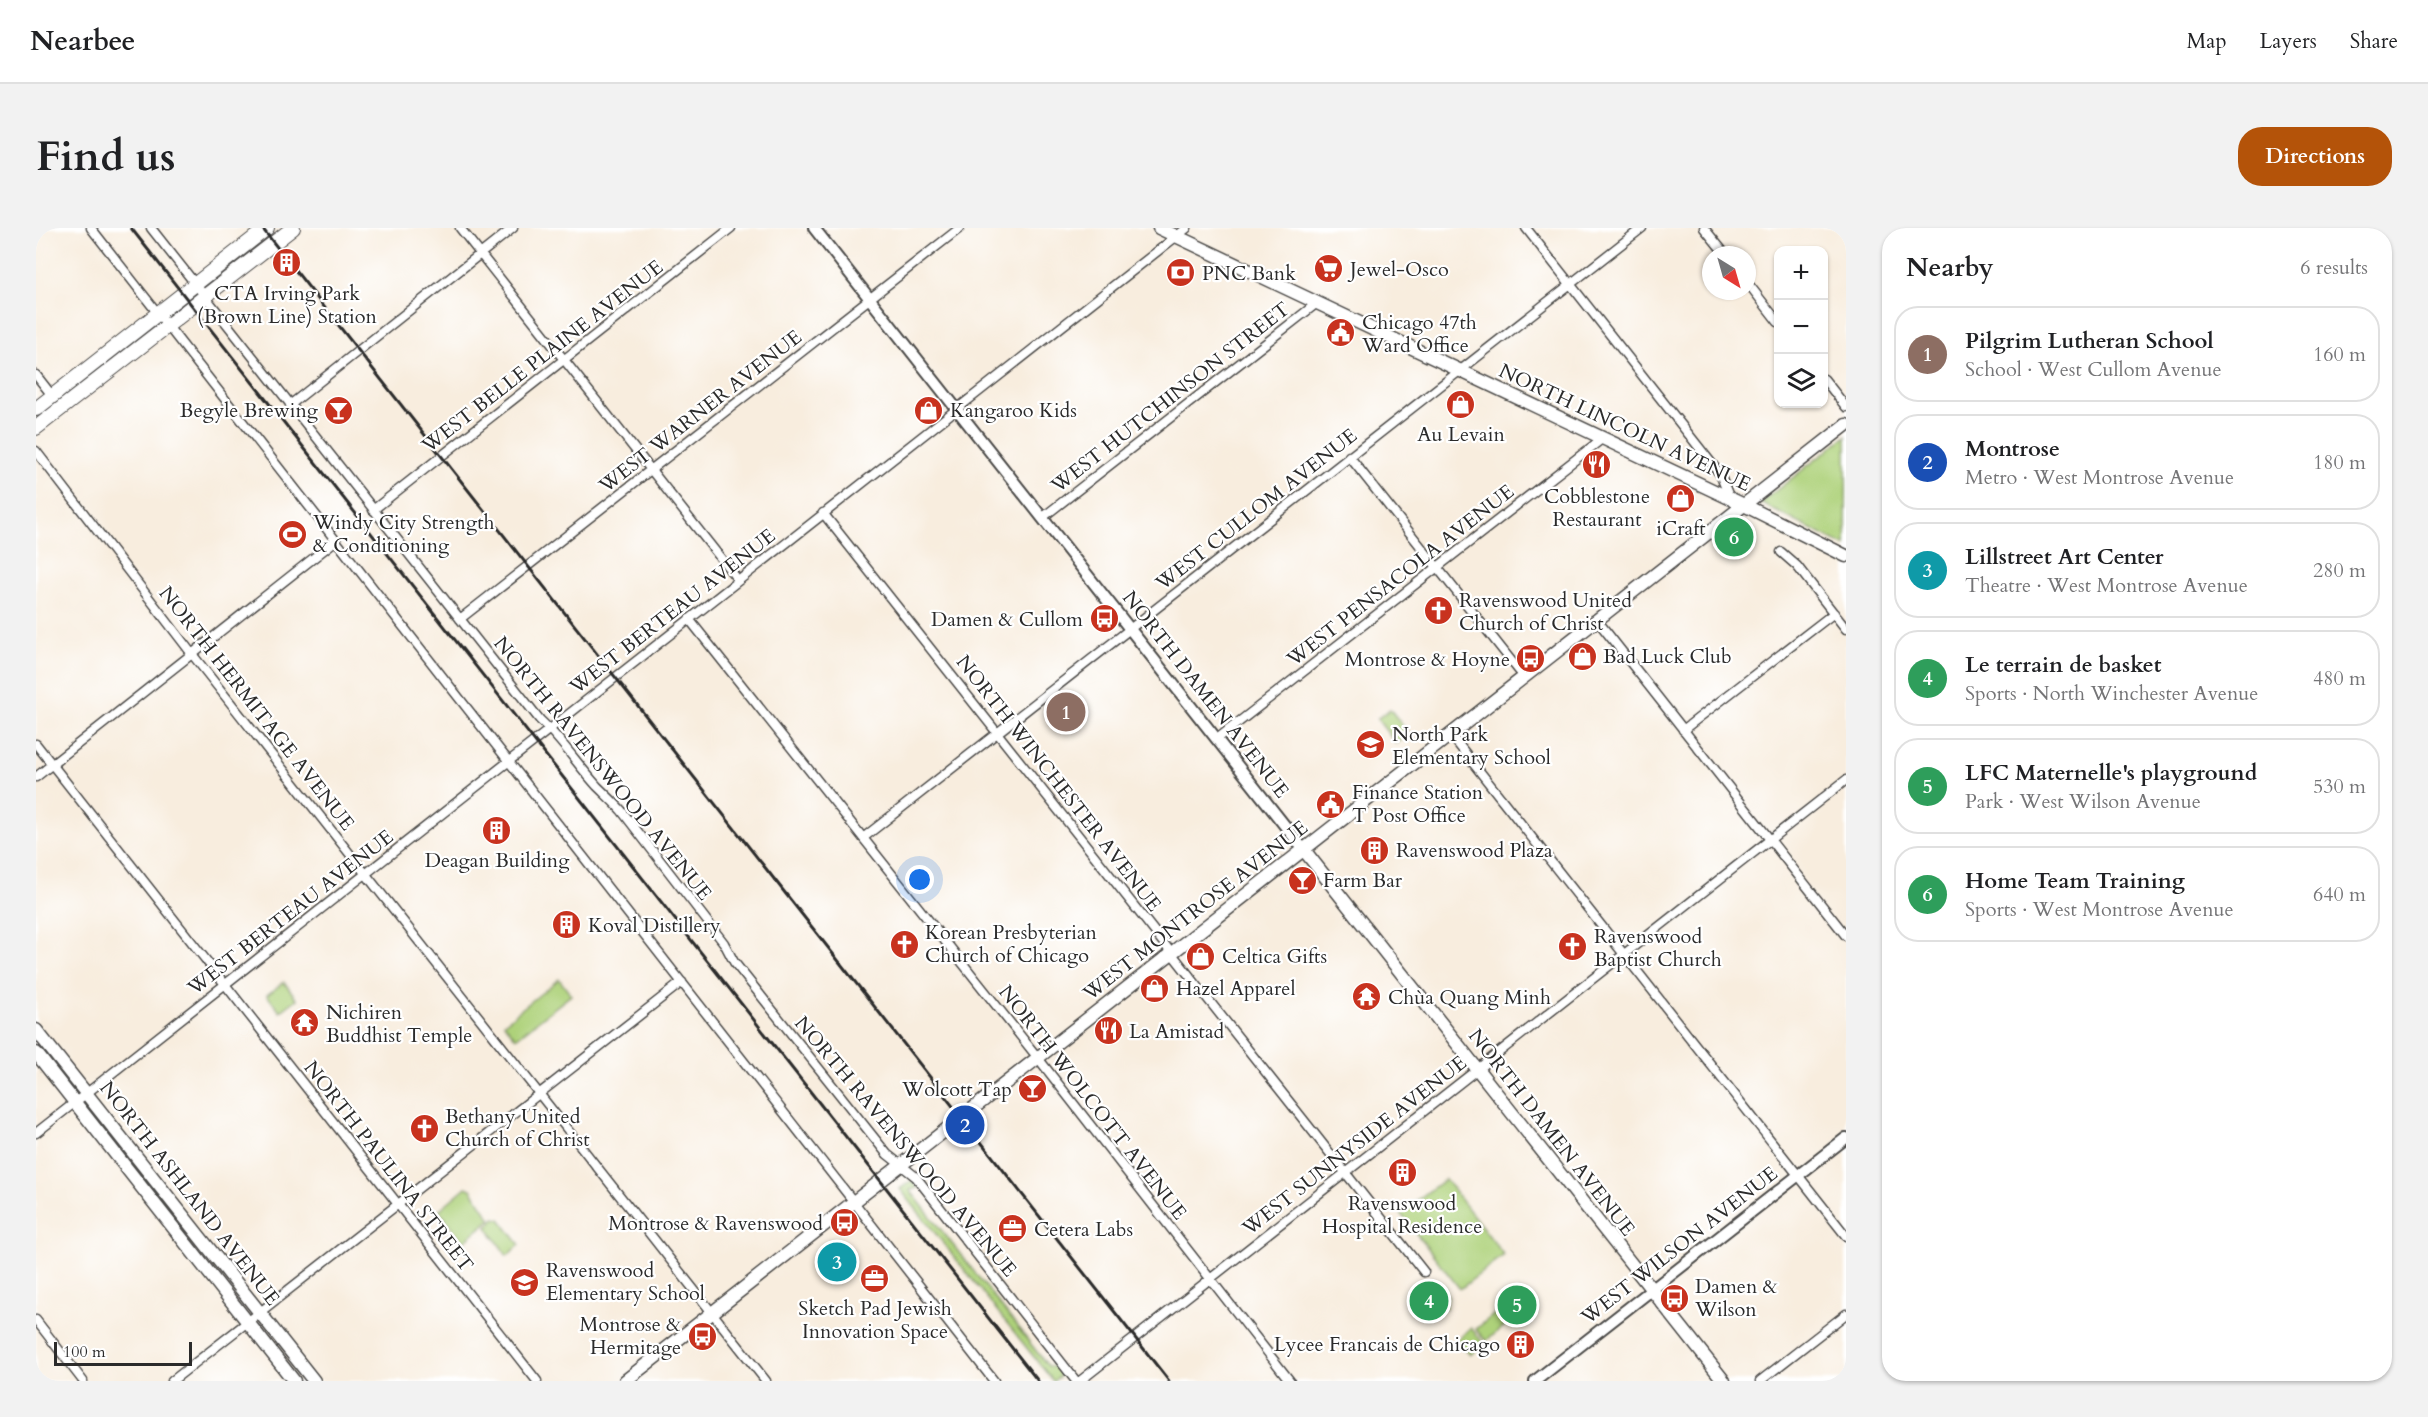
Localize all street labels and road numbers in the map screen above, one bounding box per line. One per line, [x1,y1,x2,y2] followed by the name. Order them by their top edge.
[415,254,668,460] street label: WEST BELLE PLAINE AVENUE
[1045,296,1295,500] street label: WEST HUTCHINSON STREET
[593,324,807,500] street label: WEST WARNER AVENUE
[1494,357,1755,498] street label: NORTH LINCOLN AVENUE
[1149,422,1363,597] street label: WEST CULLOM AVENUE
[1280,478,1519,673] street label: WEST PENSACOLA AVENUE
[563,522,781,701] street label: WEST BERTEAU AVENUE
[153,581,361,836] street label: NORTH HERMITAGE AVENUE
[1116,585,1295,804] street label: NORTH DAMEN AVENUE
[488,631,718,906] street label: NORTH RAVENSWOOD AVENUE
[950,649,1167,917] street label: NORTH WINCHESTER AVENUE
[1077,814,1313,1007] street label: WEST MONTROSE AVENUE
[181,823,399,1002] street label: WEST BERTEAU AVENUE
[992,979,1193,1225] street label: NORTH WOLCOTT AVENUE
[788,1010,1023,1282] street label: NORTH RAVENSWOOD AVENUE
[1462,1023,1641,1242] street label: NORTH DAMEN AVENUE
[1236,1049,1472,1242] street label: WEST SUNNYSIDE AVENUE
[298,1055,480,1278] street label: NORTH PAULINA STREET
[93,1075,286,1311] street label: NORTH ASHLAND AVENUE
[1575,1160,1783,1331] street label: WEST WILSON AVENUE

